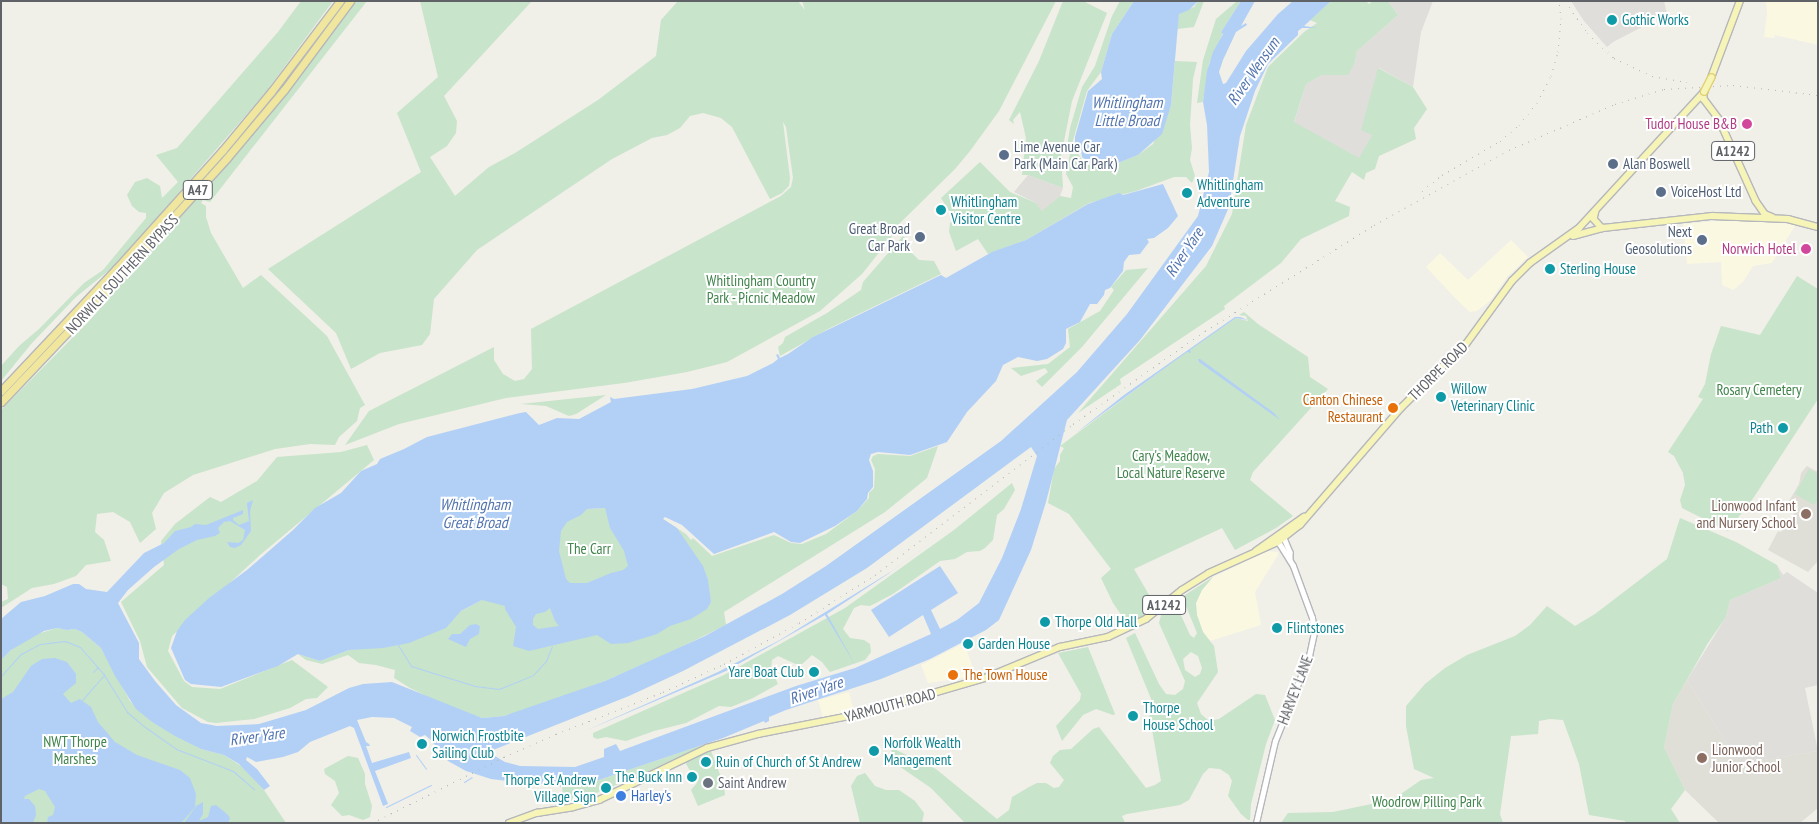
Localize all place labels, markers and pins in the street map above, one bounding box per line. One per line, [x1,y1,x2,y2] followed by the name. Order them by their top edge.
[1622,11,1689,29] place label: Gothic Works
[1606,14,1618,26] marker: Gothic Works
[1645,115,1737,133] place label: Tudor House B&B
[1741,118,1753,130] marker: Tudor House B&B
[1014,137,1117,172] place label: Lime Avenue Car Park (Main Car Park)
[998,149,1010,161] marker: Lime Avenue Car Park (Main Car Park)
[1623,155,1690,173] place label: Alan Boswell
[1607,158,1619,170] marker: Alan Boswell
[1197,175,1263,210] place label: Whitlingham Adventure
[1671,183,1741,201] place label: VoiceHost Ltd
[1655,186,1667,198] marker: VoiceHost Ltd
[1181,187,1193,199] marker: Whitlingham Adventure
[951,192,1021,227] place label: Whitlingham Visitor Centre
[935,204,947,216] marker: Whitlingham Visitor Centre
[849,219,910,254] place label: Great Broad Car Park
[1625,222,1692,257] place label: Next Geosolutions
[914,231,926,243] marker: Great Broad Car Park
[1696,234,1708,246] marker: Next Geosolutions
[1722,240,1796,258] place label: Norwich Hotel
[1800,243,1812,255] marker: Norwich Hotel
[1560,260,1636,278] place label: Sterling House
[1544,263,1556,275] marker: Sterling House
[1451,379,1535,414] place label: Willow Veterinary Clinic
[1303,390,1383,425] place label: Canton Chinese Restaurant
[1435,391,1447,403] marker: Willow Veterinary Clinic
[1387,402,1399,414] marker: Canton Chinese Restaurant
[1750,419,1773,437] place label: Path
[1777,422,1789,434] marker: Path
[1696,496,1796,531] place label: Lionwood Infant and Nursery School
[1800,508,1812,520] marker: Lionwood Infant and Nursery School
[1055,613,1137,631] place label: Thorpe Old Hall
[1039,616,1051,628] marker: Thorpe Old Hall
[1287,619,1344,637] place label: Flintstones
[1271,622,1283,634] marker: Flintstones
[978,635,1050,653] place label: Garden House
[962,638,974,650] marker: Garden House
[728,663,804,681] place label: Yare Boat Club
[808,666,820,678] marker: Yare Boat Club
[963,666,1048,684] place label: The Town House
[947,669,959,681] marker: The Town House
[1143,698,1213,733] place label: Thorpe House School
[1127,710,1139,722] marker: Thorpe House School
[432,726,524,761] place label: Norwich Frostbite Sailing Club
[884,733,961,768] place label: Norfolk Wealth Management
[416,738,428,750] marker: Norwich Frostbite Sailing Club
[1712,740,1781,775] place label: Lionwood Junior School
[868,745,880,757] marker: Norfolk Wealth Management
[1696,752,1708,764] marker: Lionwood Junior School
[716,753,862,771] place label: Ruin of Church of St Andrew
[700,756,712,768] marker: Ruin of Church of St Andrew
[615,768,682,786] place label: The Buck Inn
[503,770,596,805] place label: Thorpe St Andrew Village Sign
[686,771,698,783] marker: The Buck Inn
[718,774,787,792] place label: Saint Andrew
[702,777,714,789] marker: Saint Andrew
[600,782,612,794] marker: Thorpe St Andrew Village Sign
[631,787,671,805] place label: Harley's
[615,790,627,802] marker: Harley's

